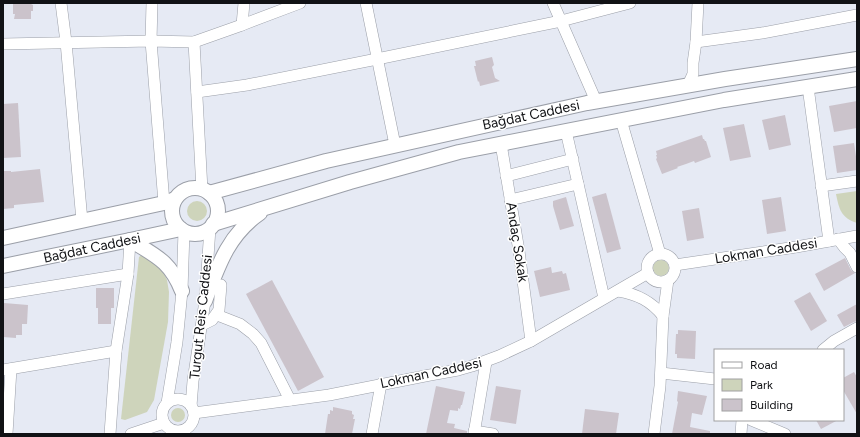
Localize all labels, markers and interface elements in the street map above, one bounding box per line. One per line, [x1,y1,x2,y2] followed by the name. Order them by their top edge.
[481,96,581,134] street label: Bağdat Caddesi
[502,201,532,284] street label: Andaç Sokak
[42,229,142,267] street label: Bağdat Caddesi
[714,235,818,267] street label: Lokman Caddesi
[186,254,216,380] street label: Turgut Reis Caddesi
[714,349,844,421] legend
[379,354,483,392] street label: Lokman Caddesi
[750,358,778,372] text: Road
[750,378,773,392] text: Park
[750,398,793,412] text: Building

